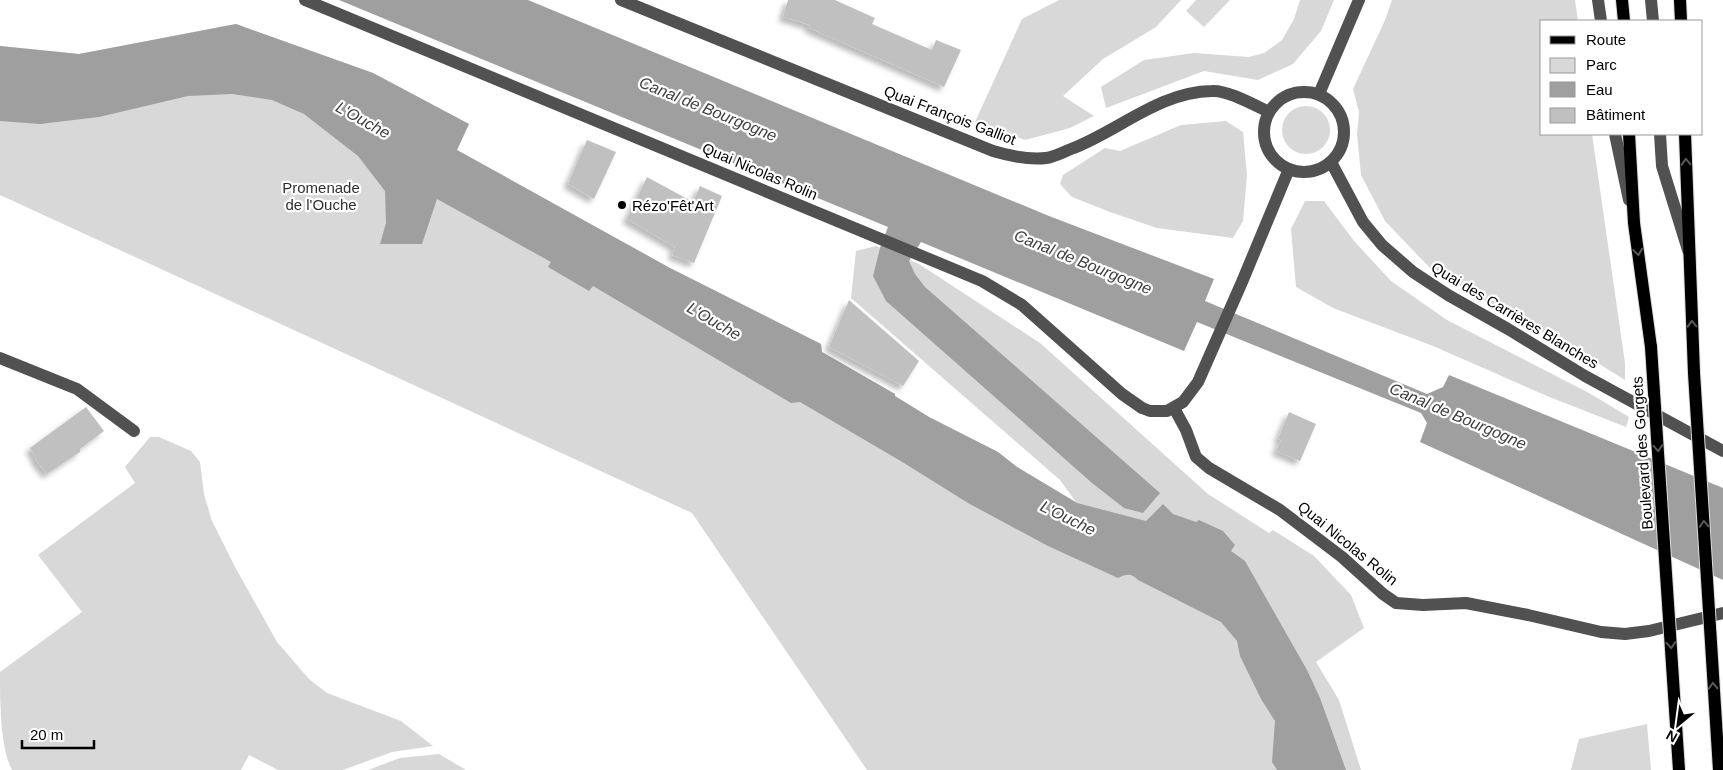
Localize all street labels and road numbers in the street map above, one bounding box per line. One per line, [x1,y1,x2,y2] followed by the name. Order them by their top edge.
[882,82,1019,148] street label: Quai François Galliot
[700,139,820,203] street label: Quai Nicolas Rolin
[1428,258,1602,372] street label: Quai des Carrières Blanches
[1628,376,1656,530] street label: Boulevard des Gorgets
[1295,498,1401,588] street label: Quai Nicolas Rolin

